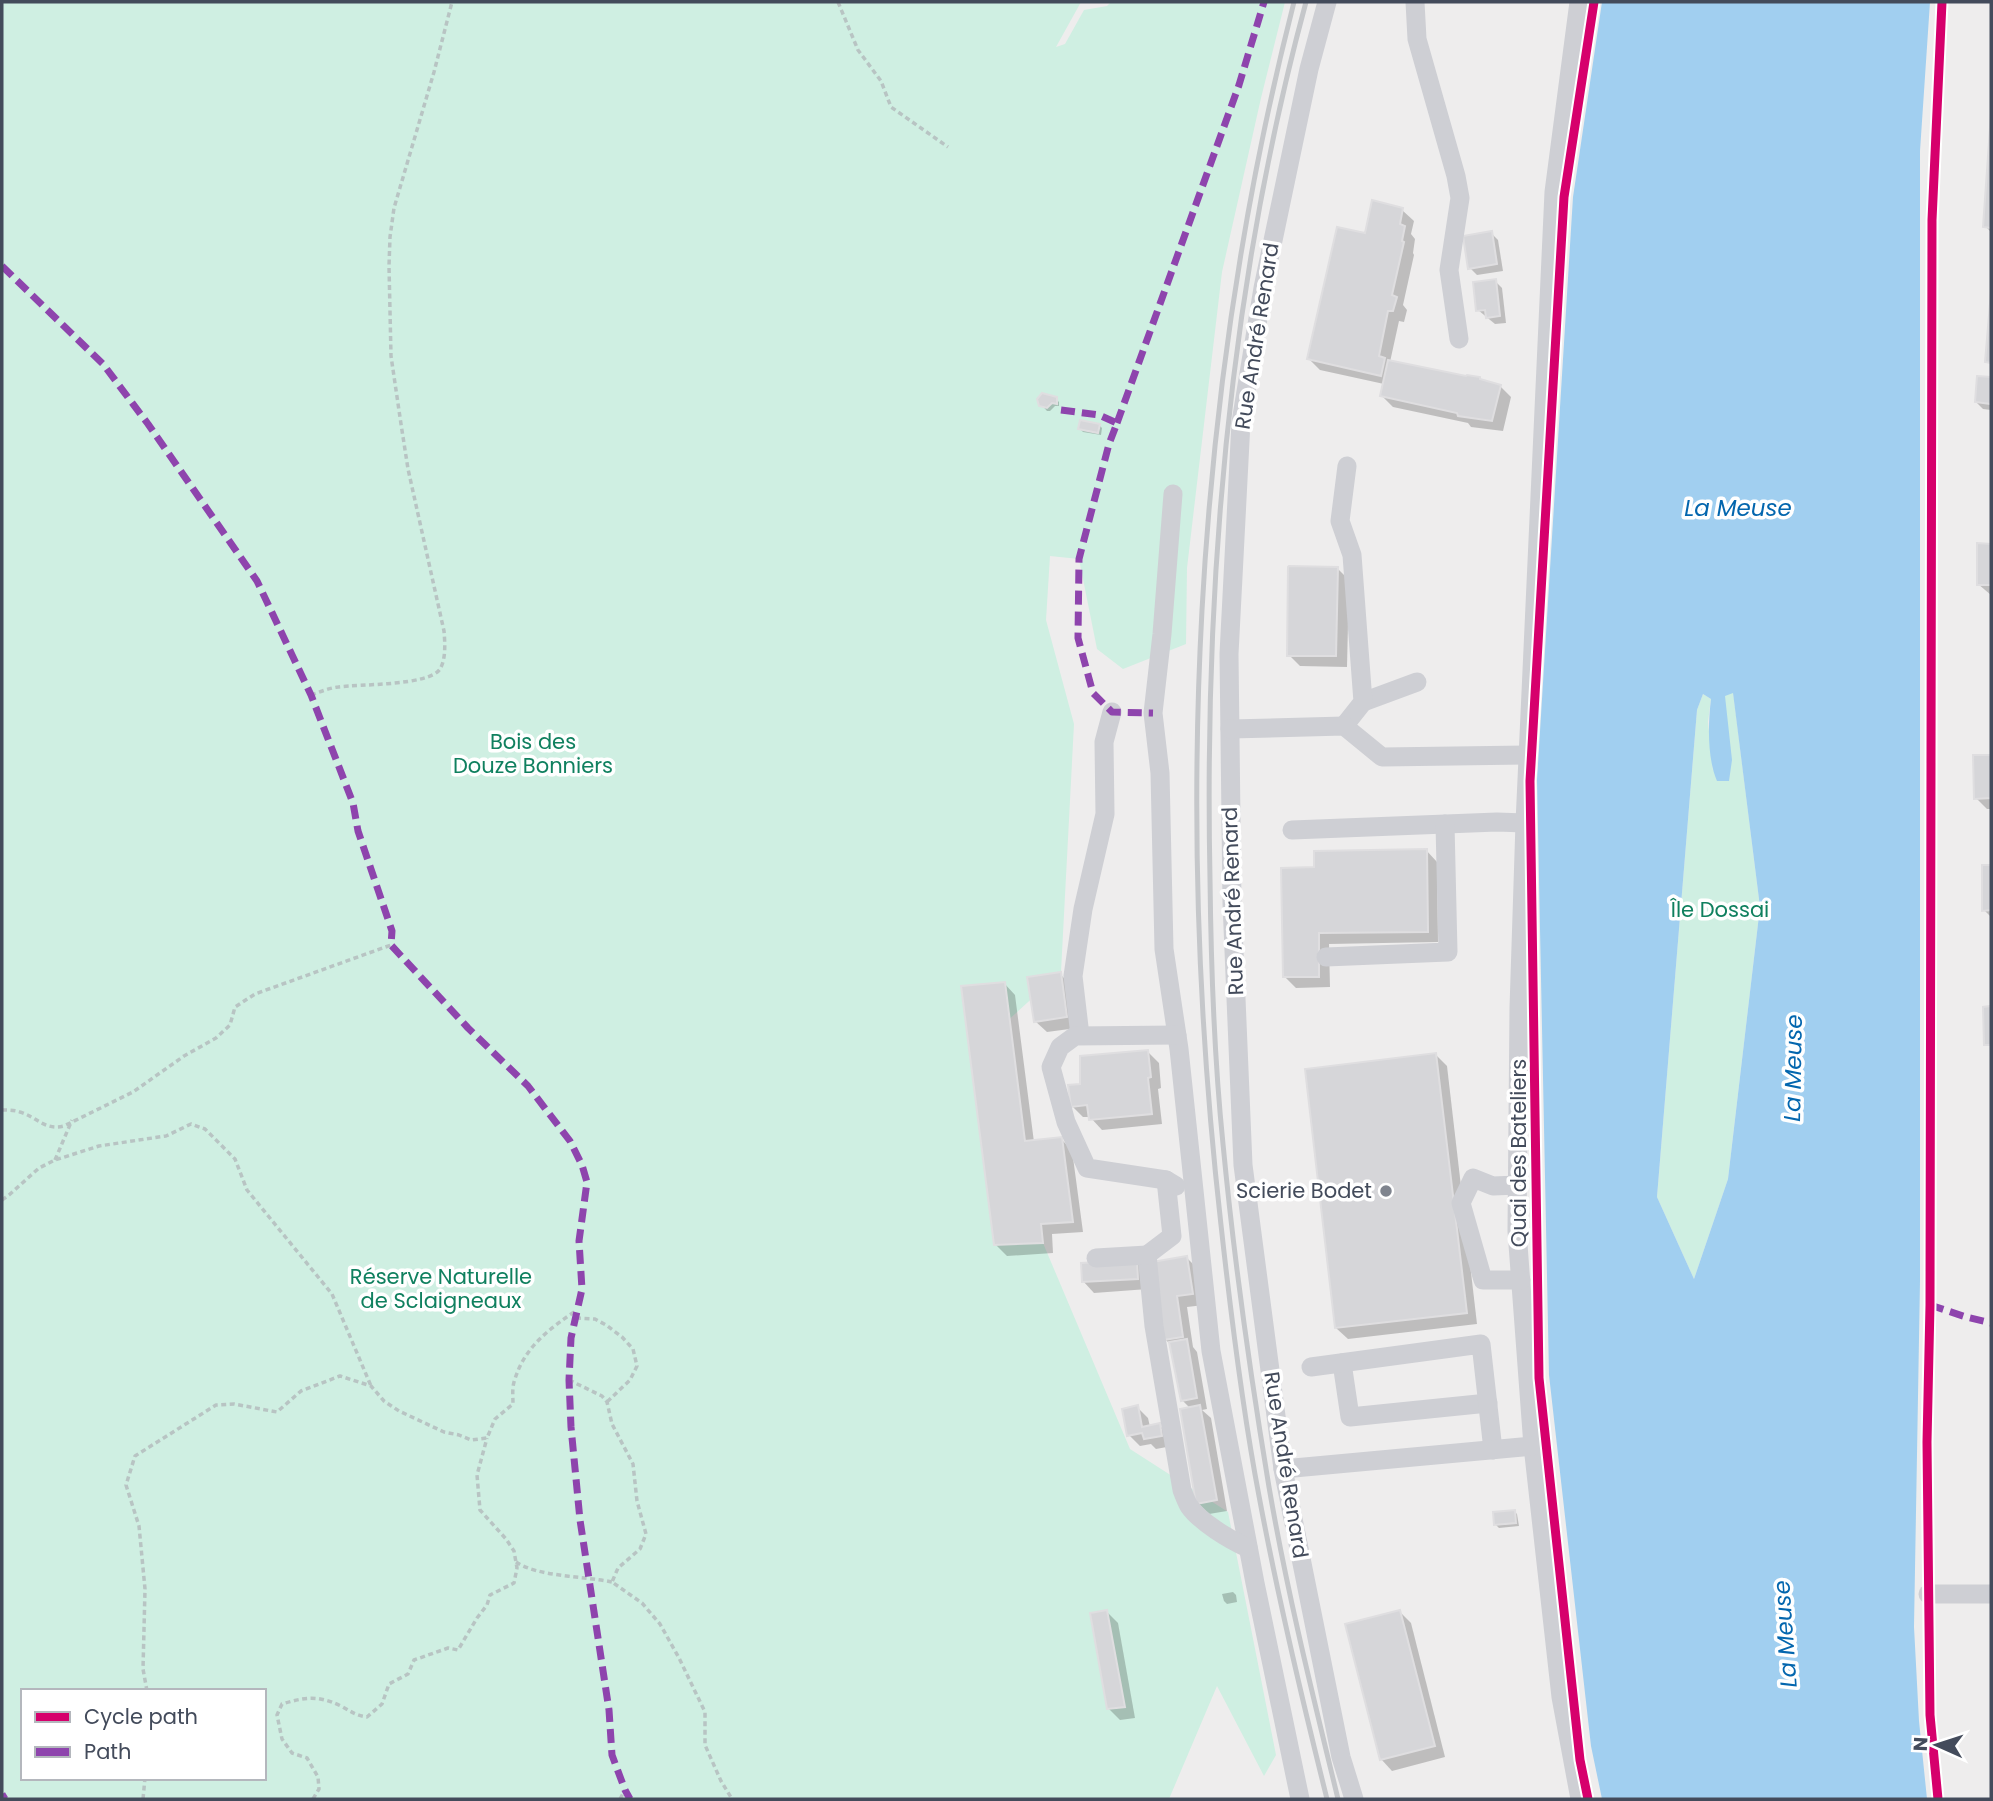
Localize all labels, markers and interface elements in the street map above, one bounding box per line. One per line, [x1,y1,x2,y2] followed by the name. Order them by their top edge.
[1227,241,1286,431] street label: Rue André Renard
[1684,492,1792,524] water label: La Meuse
[453,727,613,780] park label: Bois des Douze Bonniers
[1215,806,1250,996] street label: Rue André Renard
[1670,895,1769,924] park label: Île Dossai
[1776,1014,1810,1122] water label: La Meuse
[1504,1059,1533,1247] street label: Quai des Bateliers
[1236,1176,1372,1205] place label: Scierie Bodet
[1378,1183,1394,1199] marker: Scierie Bodet
[350,1262,532,1315] park label: Réserve Naturelle de Sclaigneaux
[1257,1370,1316,1560] street label: Rue André Renard
[1765,1579,1805,1689] water label: La Meuse
[21,1689,266,1780] legend
[84,1702,198,1731] text: Cycle path
[1902,1710,1972,1780] north arrow
[1907,1736,1934,1752] text: N
[84,1737,131,1766] text: Path

